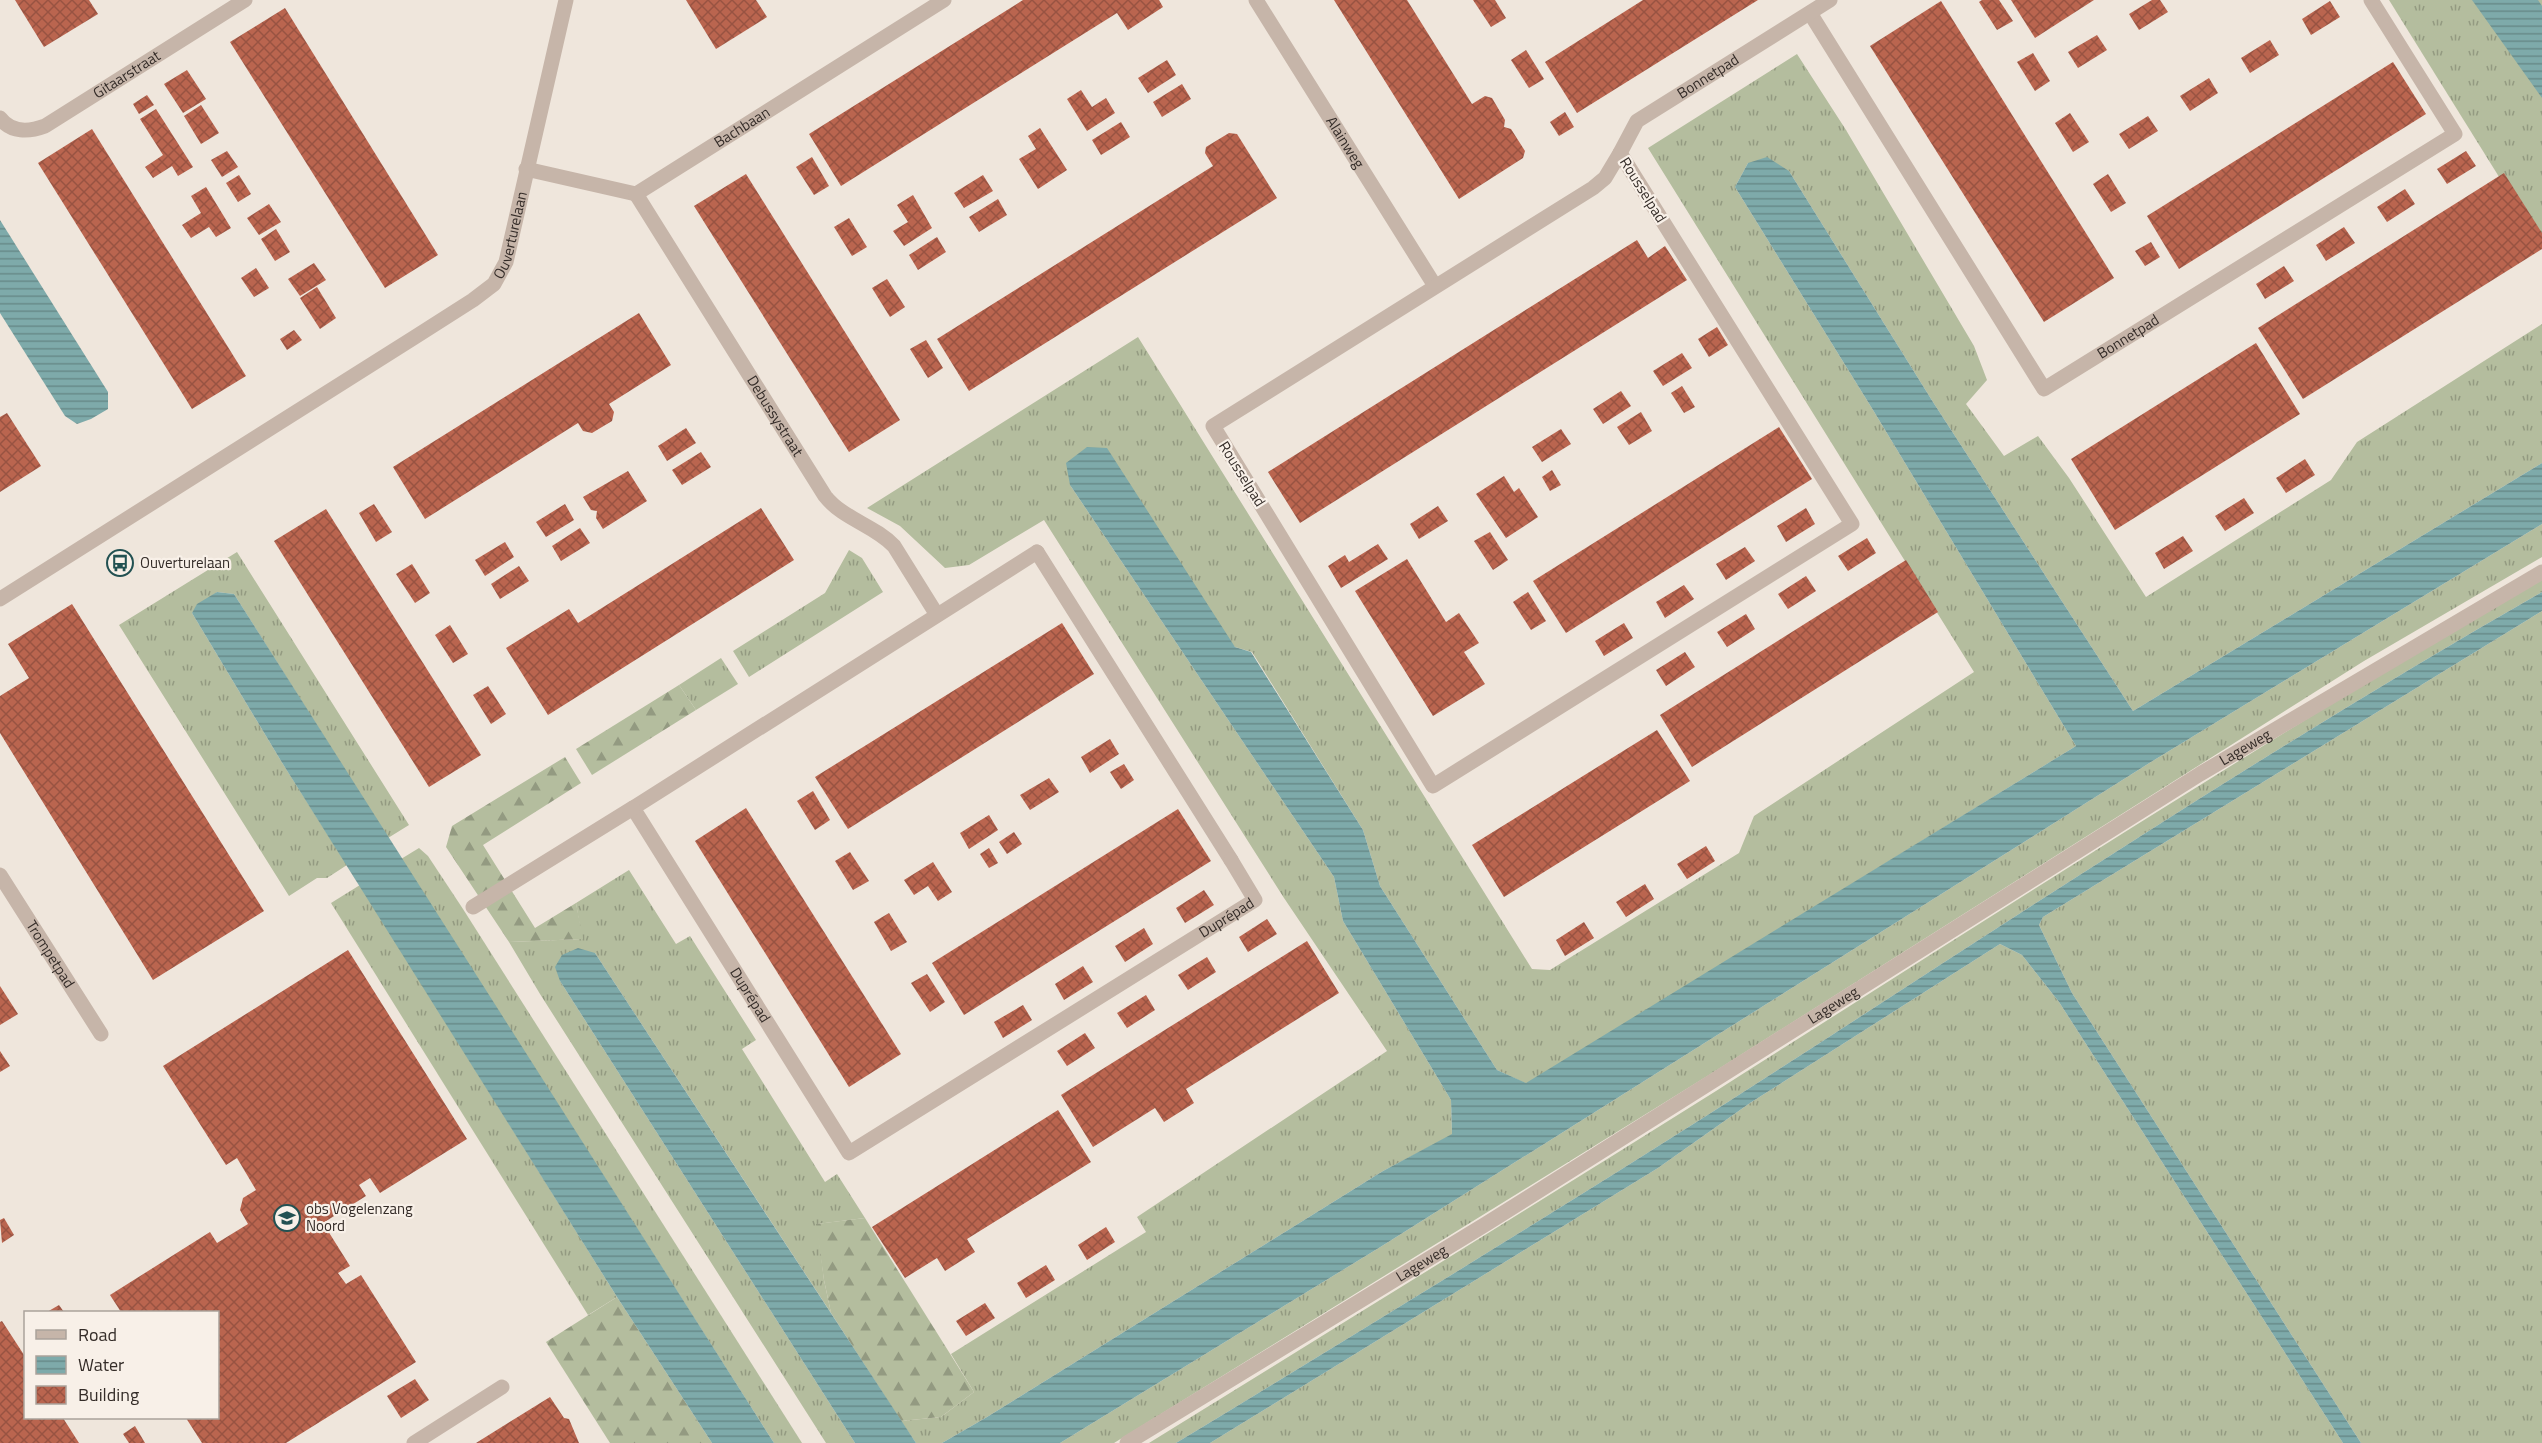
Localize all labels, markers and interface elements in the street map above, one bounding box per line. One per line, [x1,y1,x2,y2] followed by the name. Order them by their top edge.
[88,44,165,104] street label: Gitaarstraat
[1672,48,1743,104] street label: Bonnetpad
[709,101,774,153] street label: Bachbaan
[1320,112,1371,173] street label: Alainweg
[1614,153,1673,227] street label: Rousselpad
[487,189,533,283] street label: Ouverturelaan
[2092,308,2164,364] street label: Bonnetpad
[741,371,810,461] street label: Debussystraat
[1213,437,1272,511] street label: Rousselpad
[105,548,135,578] bus stop icon: Ouverturelaan
[140,551,230,574] place label: Ouverturelaan
[2215,722,2275,771] street label: Lageweg
[1194,891,1258,943] street label: Duprépad
[21,916,81,992] street label: Trompetpad
[724,963,777,1027] street label: Duprépad
[1803,980,1863,1030] street label: Lageweg
[306,1197,413,1237] place label: obs Vogelenzang Noord
[272,1203,302,1233] school or university icon: obs Vogelenzang Noord
[1391,1238,1452,1287] street label: Lageweg
[24,1311,219,1419] legend
[78,1321,117,1348] text: Road
[78,1351,124,1378] text: Water
[78,1381,139,1408] text: Building

